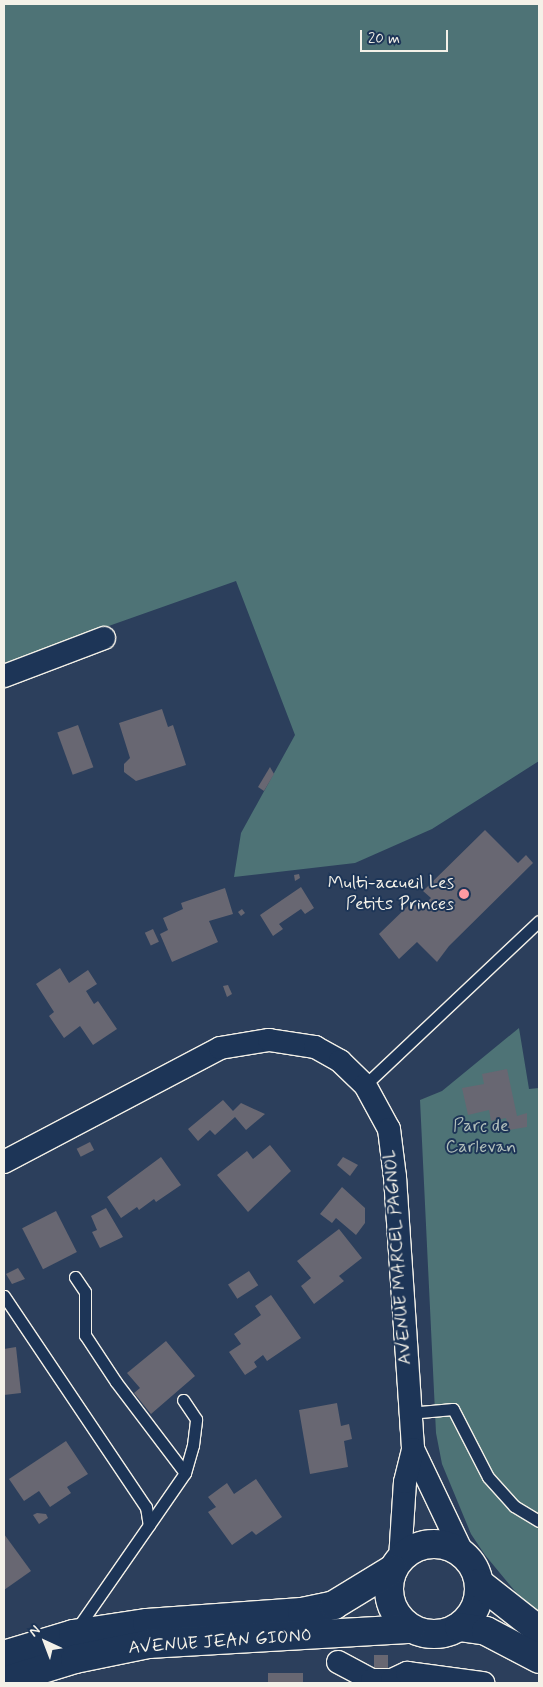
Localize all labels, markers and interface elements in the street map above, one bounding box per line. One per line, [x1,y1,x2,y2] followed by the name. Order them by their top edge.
[363,20,450,52] scale bar
[368,29,400,49] text: 20 m
[325,873,454,916] place label: Multi-accueil Les Petits Princes
[458,888,470,900] marker: Multi-accueil Les Petits Princes
[446,1116,516,1158] park label: Parc de Carlevan
[380,1146,416,1368] street label: AVENUE MARCEL PAGNOL
[20,1617,70,1667] north arrow
[25,1621,44,1641] text: N
[129,1625,311,1659] street label: AVENUE JEAN GIONO

